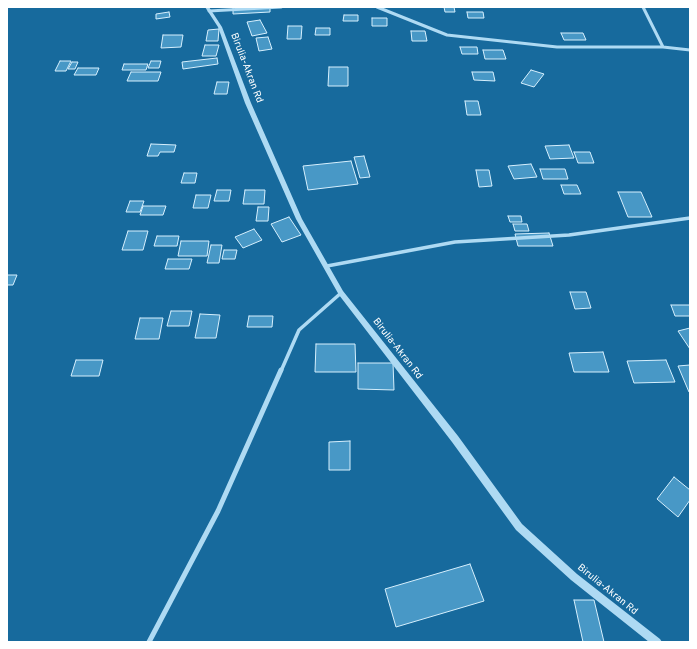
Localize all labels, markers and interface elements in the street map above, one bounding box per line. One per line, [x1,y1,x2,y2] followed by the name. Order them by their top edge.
[227,31,265,105] street label: Birulia-Akran Rd
[369,316,425,382] street label: Birulia-Akran Rd
[574,562,640,618] street label: Birulia-Akran Rd

